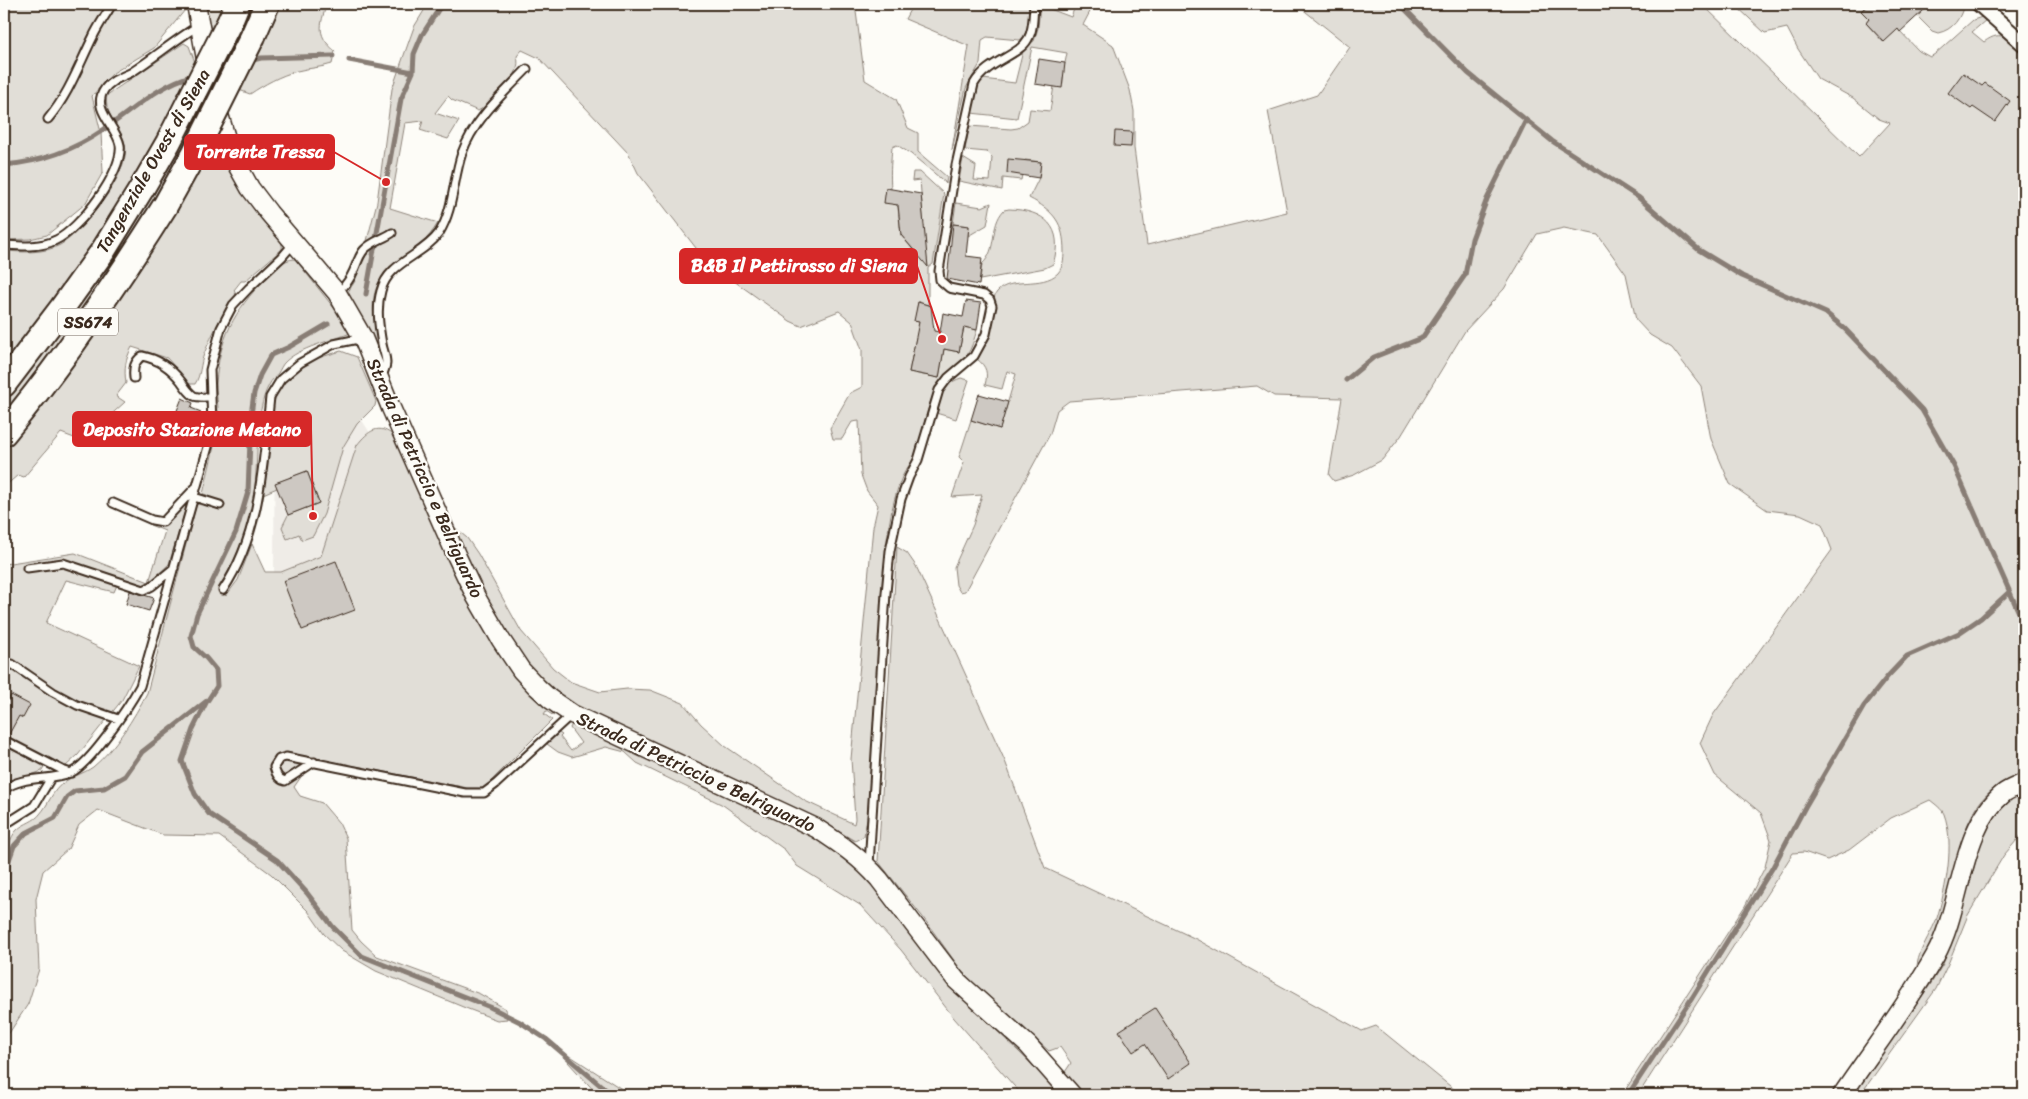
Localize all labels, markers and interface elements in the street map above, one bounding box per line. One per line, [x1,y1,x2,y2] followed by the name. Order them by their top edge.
[87,62,219,260] street label: Tangenziale Ovest di Siena
[185,135,334,169] callout: Torrente Tressa
[195,135,325,168] text: Torrente Tressa
[680,249,917,283] callout: B&B Il Pettirosso di Siena
[691,249,907,282] text: B&B Il Pettirosso di Siena
[58,308,118,336] road number: SS674
[357,353,493,603] street label: Strada di Petriccio e Belriguardo
[73,412,311,446] callout: Deposito Stazione Metano
[83,413,301,446] text: Deposito Stazione Metano
[571,702,821,842] street label: Strada di Petriccio e Belriguardo

